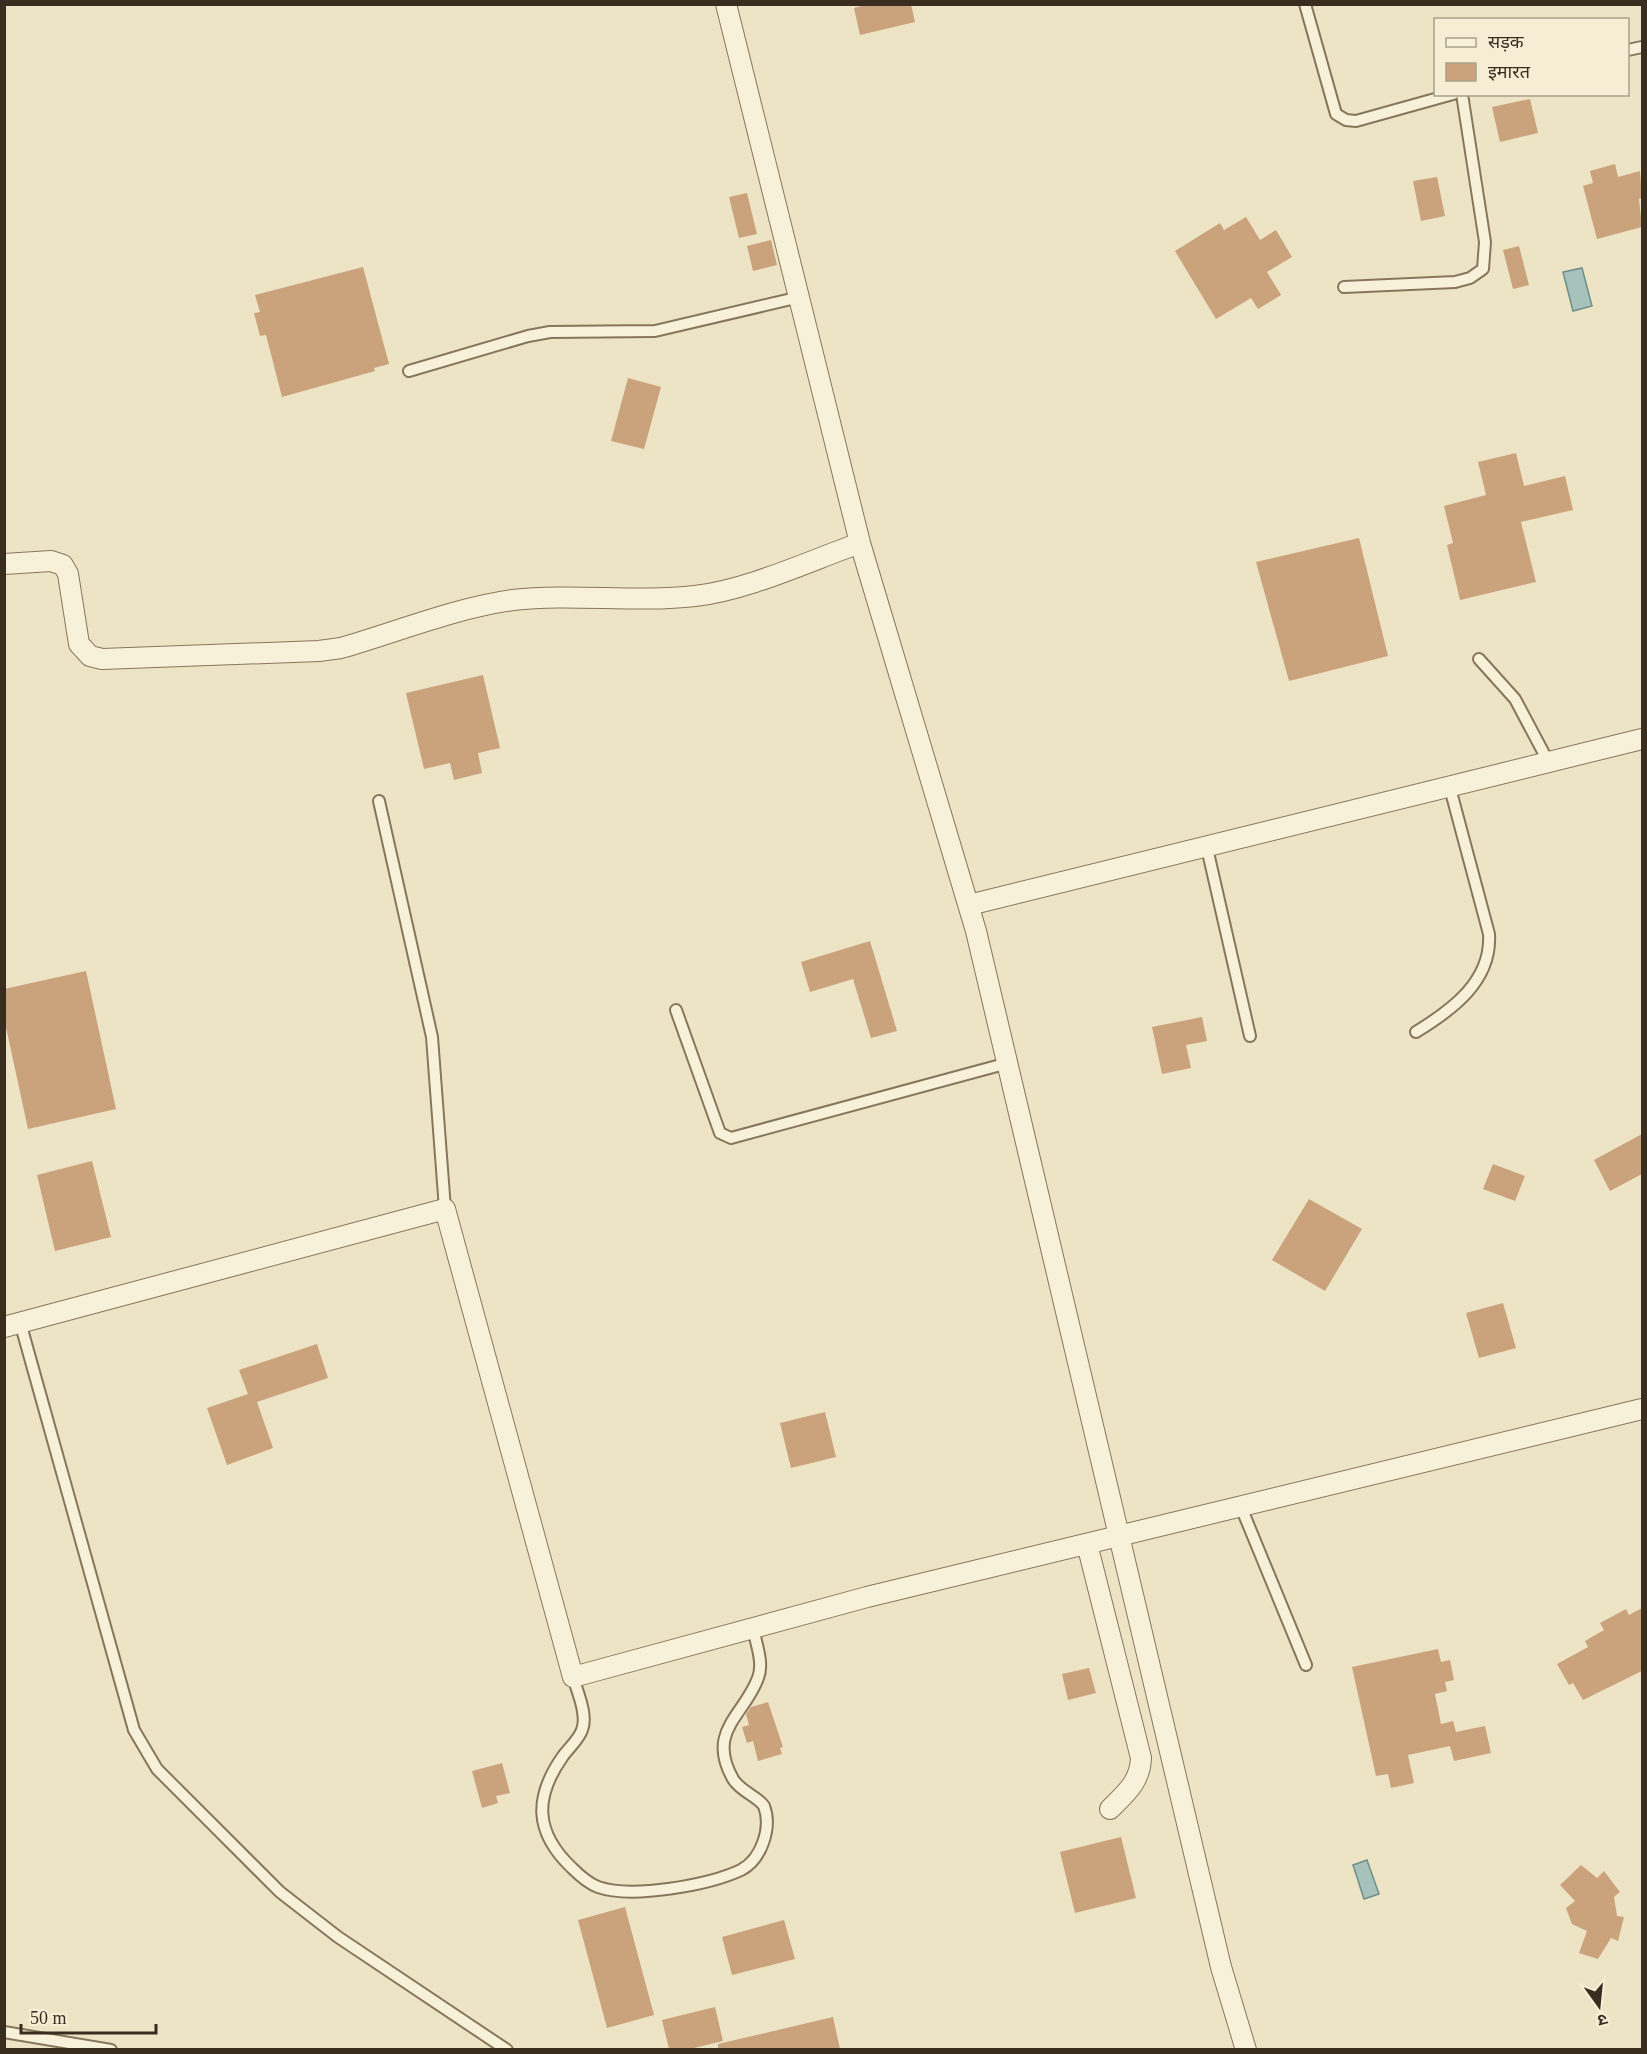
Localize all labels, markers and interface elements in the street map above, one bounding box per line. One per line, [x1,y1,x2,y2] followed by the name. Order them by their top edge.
[1434,18,1629,96] legend
[1488,32,1525,52] text: सड़क
[1488,62,1531,82] text: इमारत
[1569,1976,1629,2036] north arrow
[21,1997,156,2035] scale bar
[30,2008,67,2028] text: 50 m
[1595,2011,1609,2030] text: उ

